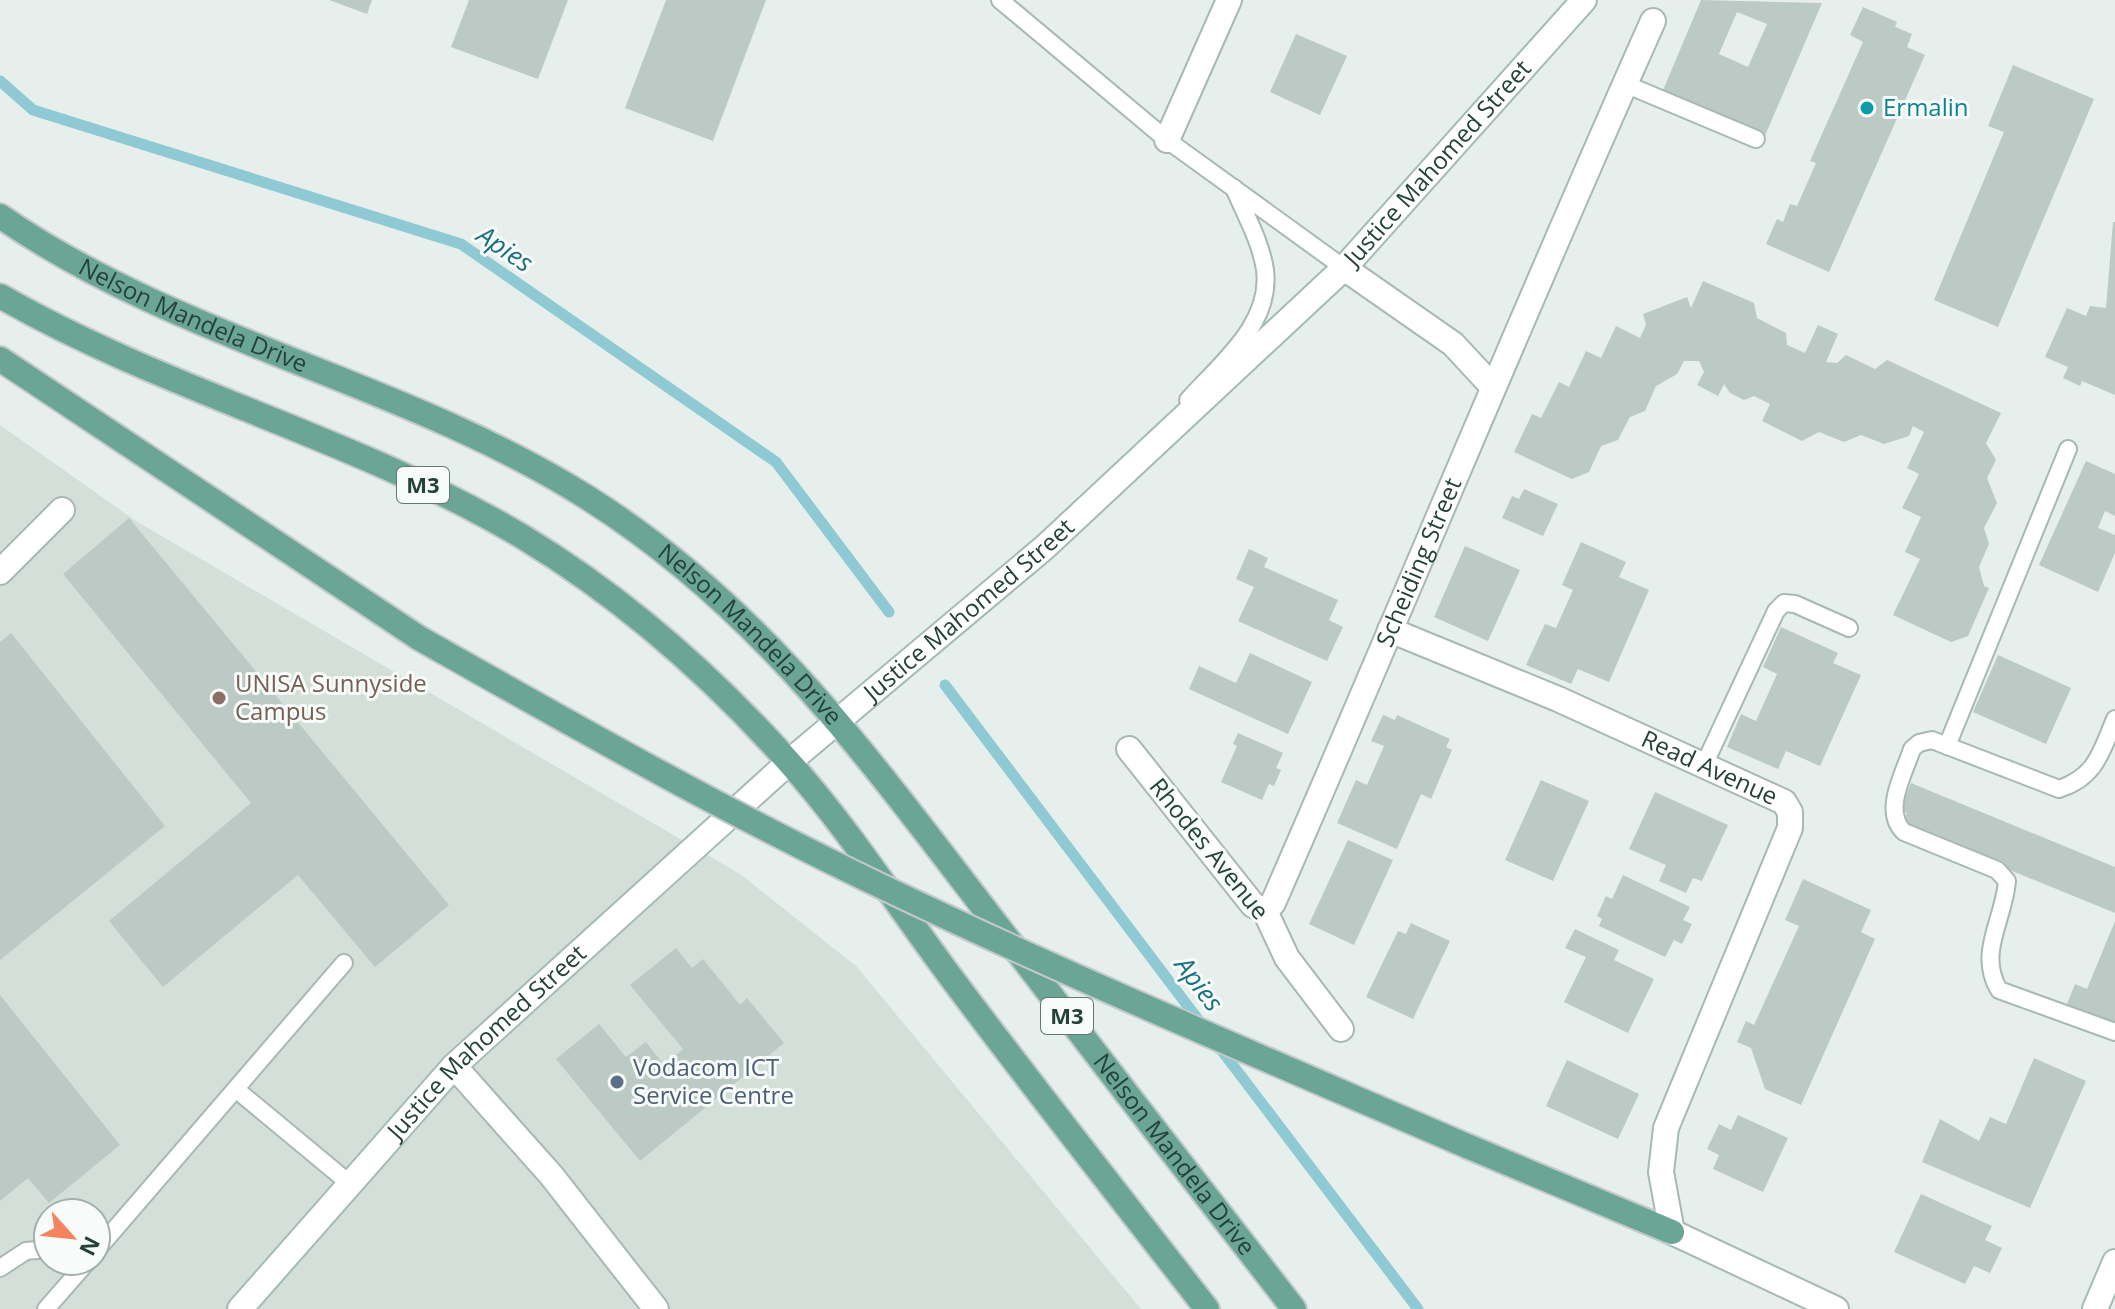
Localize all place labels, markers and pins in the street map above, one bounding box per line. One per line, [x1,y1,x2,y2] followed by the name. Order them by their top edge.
[1883,90,1969,123] place label: Ermalin
[1858,99,1876,117] marker: Ermalin
[235,666,427,727] place label: UNISA Sunnyside Campus
[210,689,228,707] marker: UNISA Sunnyside Campus
[633,1050,794,1111] place label: Vodacom ICT Service Centre
[608,1073,626,1091] marker: Vodacom ICT Service Centre

